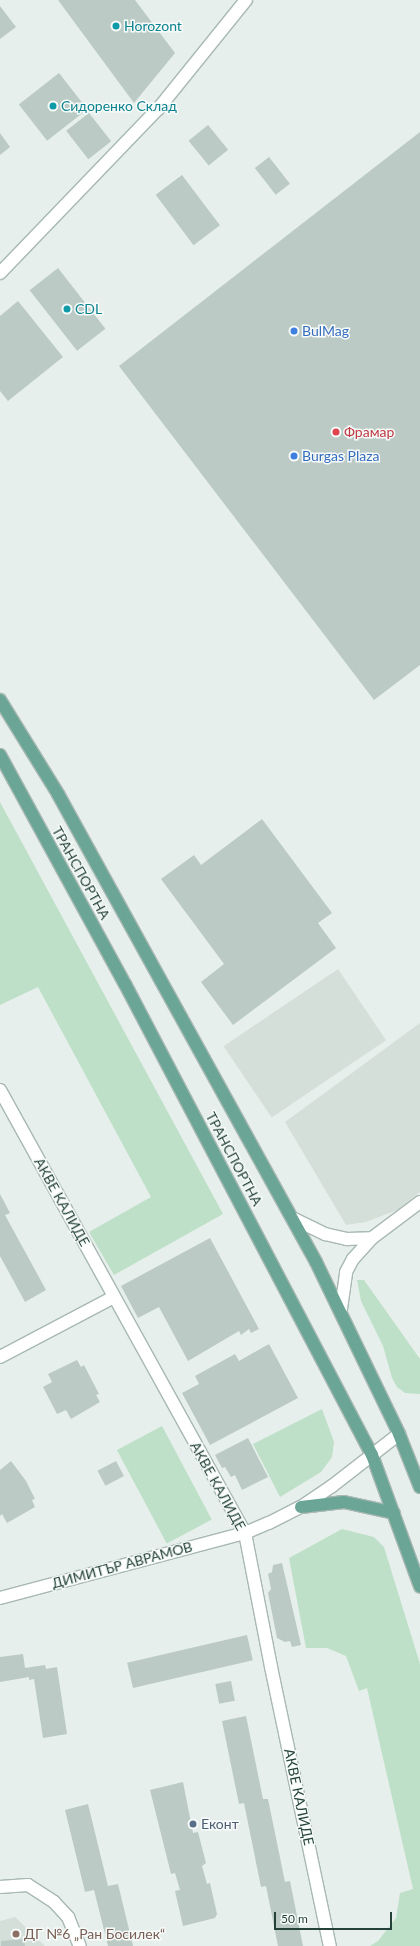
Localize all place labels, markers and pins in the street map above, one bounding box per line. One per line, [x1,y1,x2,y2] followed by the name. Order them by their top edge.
[124,18,182,34] place label: Horozont
[111,21,121,31] marker: Horozont
[61,98,177,114] place label: Сидоренко Склад
[48,101,58,111] marker: Сидоренко Склад
[75,301,102,317] place label: CDL
[62,304,72,314] marker: CDL
[302,323,349,339] place label: BulMag
[289,326,299,336] marker: BulMag
[344,424,394,440] place label: Фрамар
[331,427,341,437] marker: Фрамар
[302,448,379,464] place label: Burgas Plaza
[289,451,299,461] marker: Burgas Plaza
[201,1816,239,1832] place label: Еконт
[188,1819,198,1829] marker: Еконт
[24,1926,165,1942] place label: ДГ №6 „Ран Босилек“
[11,1929,21,1939] marker: ДГ №6 „Ран Босилек“

